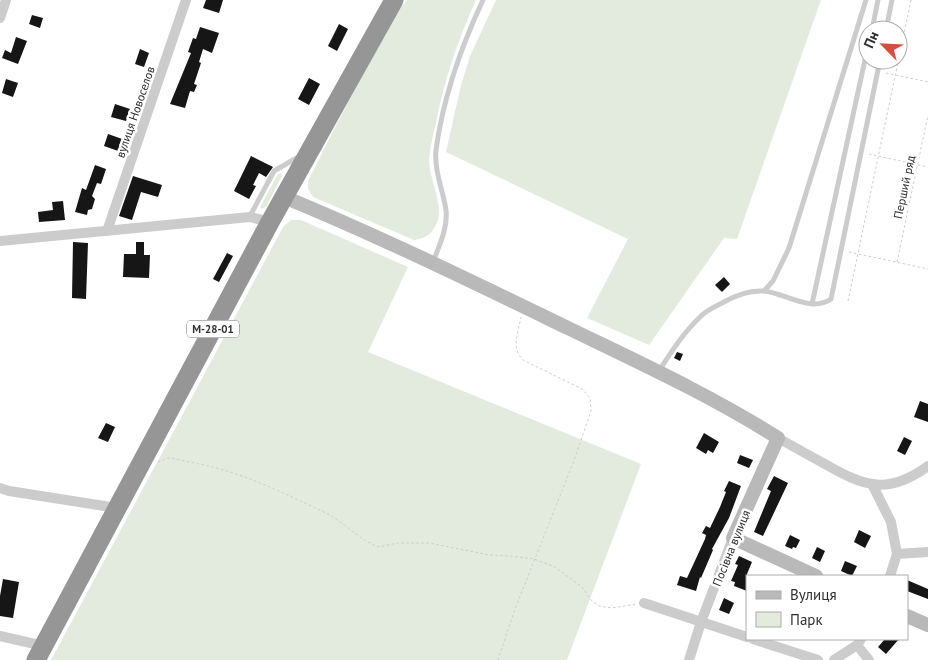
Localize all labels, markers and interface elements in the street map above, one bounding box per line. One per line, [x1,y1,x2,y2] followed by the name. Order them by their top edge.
[858,20,908,70] north arrow
[860,29,883,51] text: Пн
[112,64,158,160] street label: вулиця Новоселов
[890,153,918,220] street label: Перший ряд
[187,320,239,338] road number: М-28-01
[709,508,753,588] street label: Посівна вулиця
[746,575,908,640] legend
[790,585,837,604] text: Вулиця
[790,610,823,629] text: Парк

